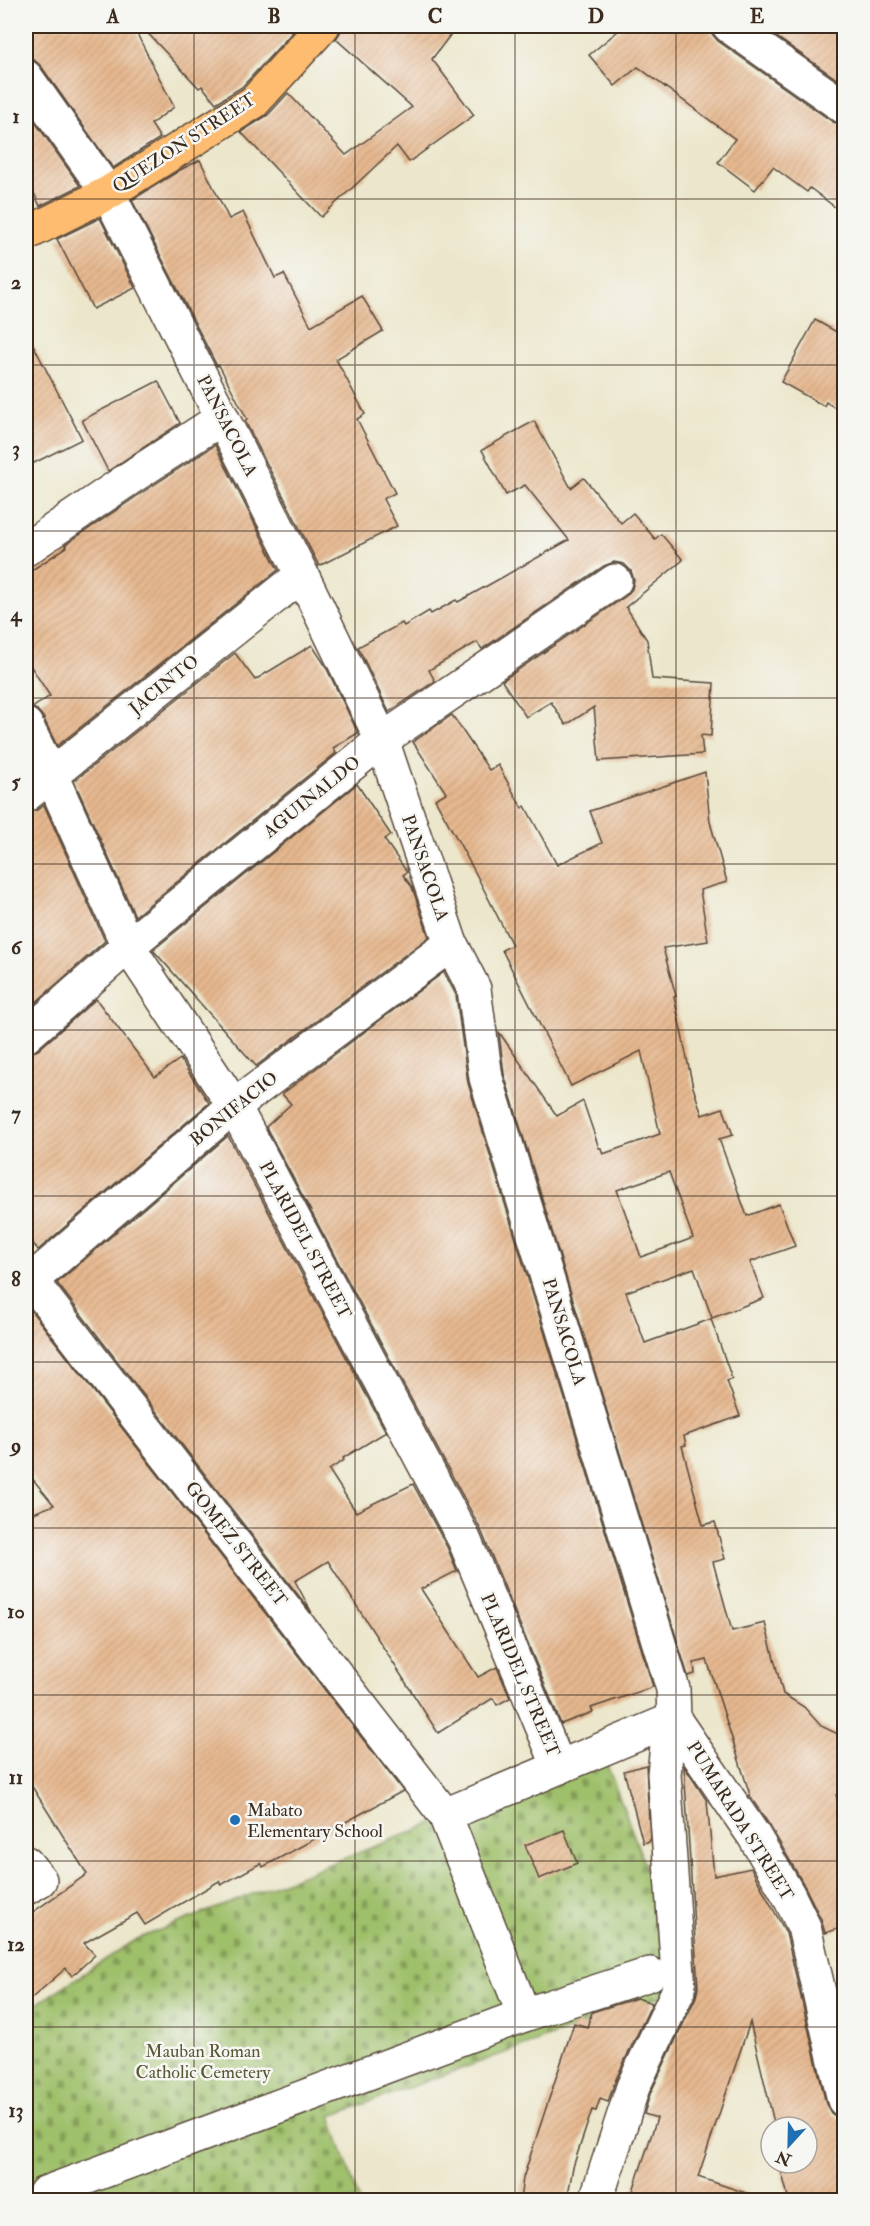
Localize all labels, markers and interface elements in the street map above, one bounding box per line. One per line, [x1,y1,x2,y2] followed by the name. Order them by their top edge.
[106,4,120,29] text: A
[267,4,281,29] text: B
[428,4,442,29] text: C
[588,4,604,29] text: D
[750,4,765,29] text: E
[108,88,261,198] street label: QUEZON STREET
[12,104,20,129] text: 1
[11,270,21,295] text: 2
[192,371,263,481] street label: PANSACOLA
[12,436,20,461] text: 3
[10,602,23,627] text: 4
[124,650,204,721] street label: JACINTO
[258,751,365,844] street label: AGUINALDO
[12,769,22,794] text: 5
[396,812,454,925] street label: PANSACOLA
[11,935,23,960] text: 6
[185,1067,283,1151] street label: BONIFACIO
[11,1101,21,1126] text: 7
[254,1157,357,1323] street label: PLARIDEL STREET
[11,1267,21,1292] text: 8
[537,1275,591,1389] street label: PANSACOLA
[9,1433,21,1458] text: 9
[180,1477,292,1612] street label: GOMEZ STREET
[475,1590,565,1761] street label: PLARIDEL STREET
[7,1599,25,1624] text: 10
[682,1737,799,1906] street label: PUMARADA STREET
[9,1765,23,1790] text: 11
[247,1799,383,1843] place label: Mabato Elementary School
[228,1813,242,1827] marker: Mabato Elementary School
[7,1932,25,1957] text: 12
[136,2040,272,2084] park label: Mauban Roman Catholic Cemetery
[9,2098,23,2123] text: 13
[759,2115,819,2175] north arrow
[773,2146,795,2170] text: N

